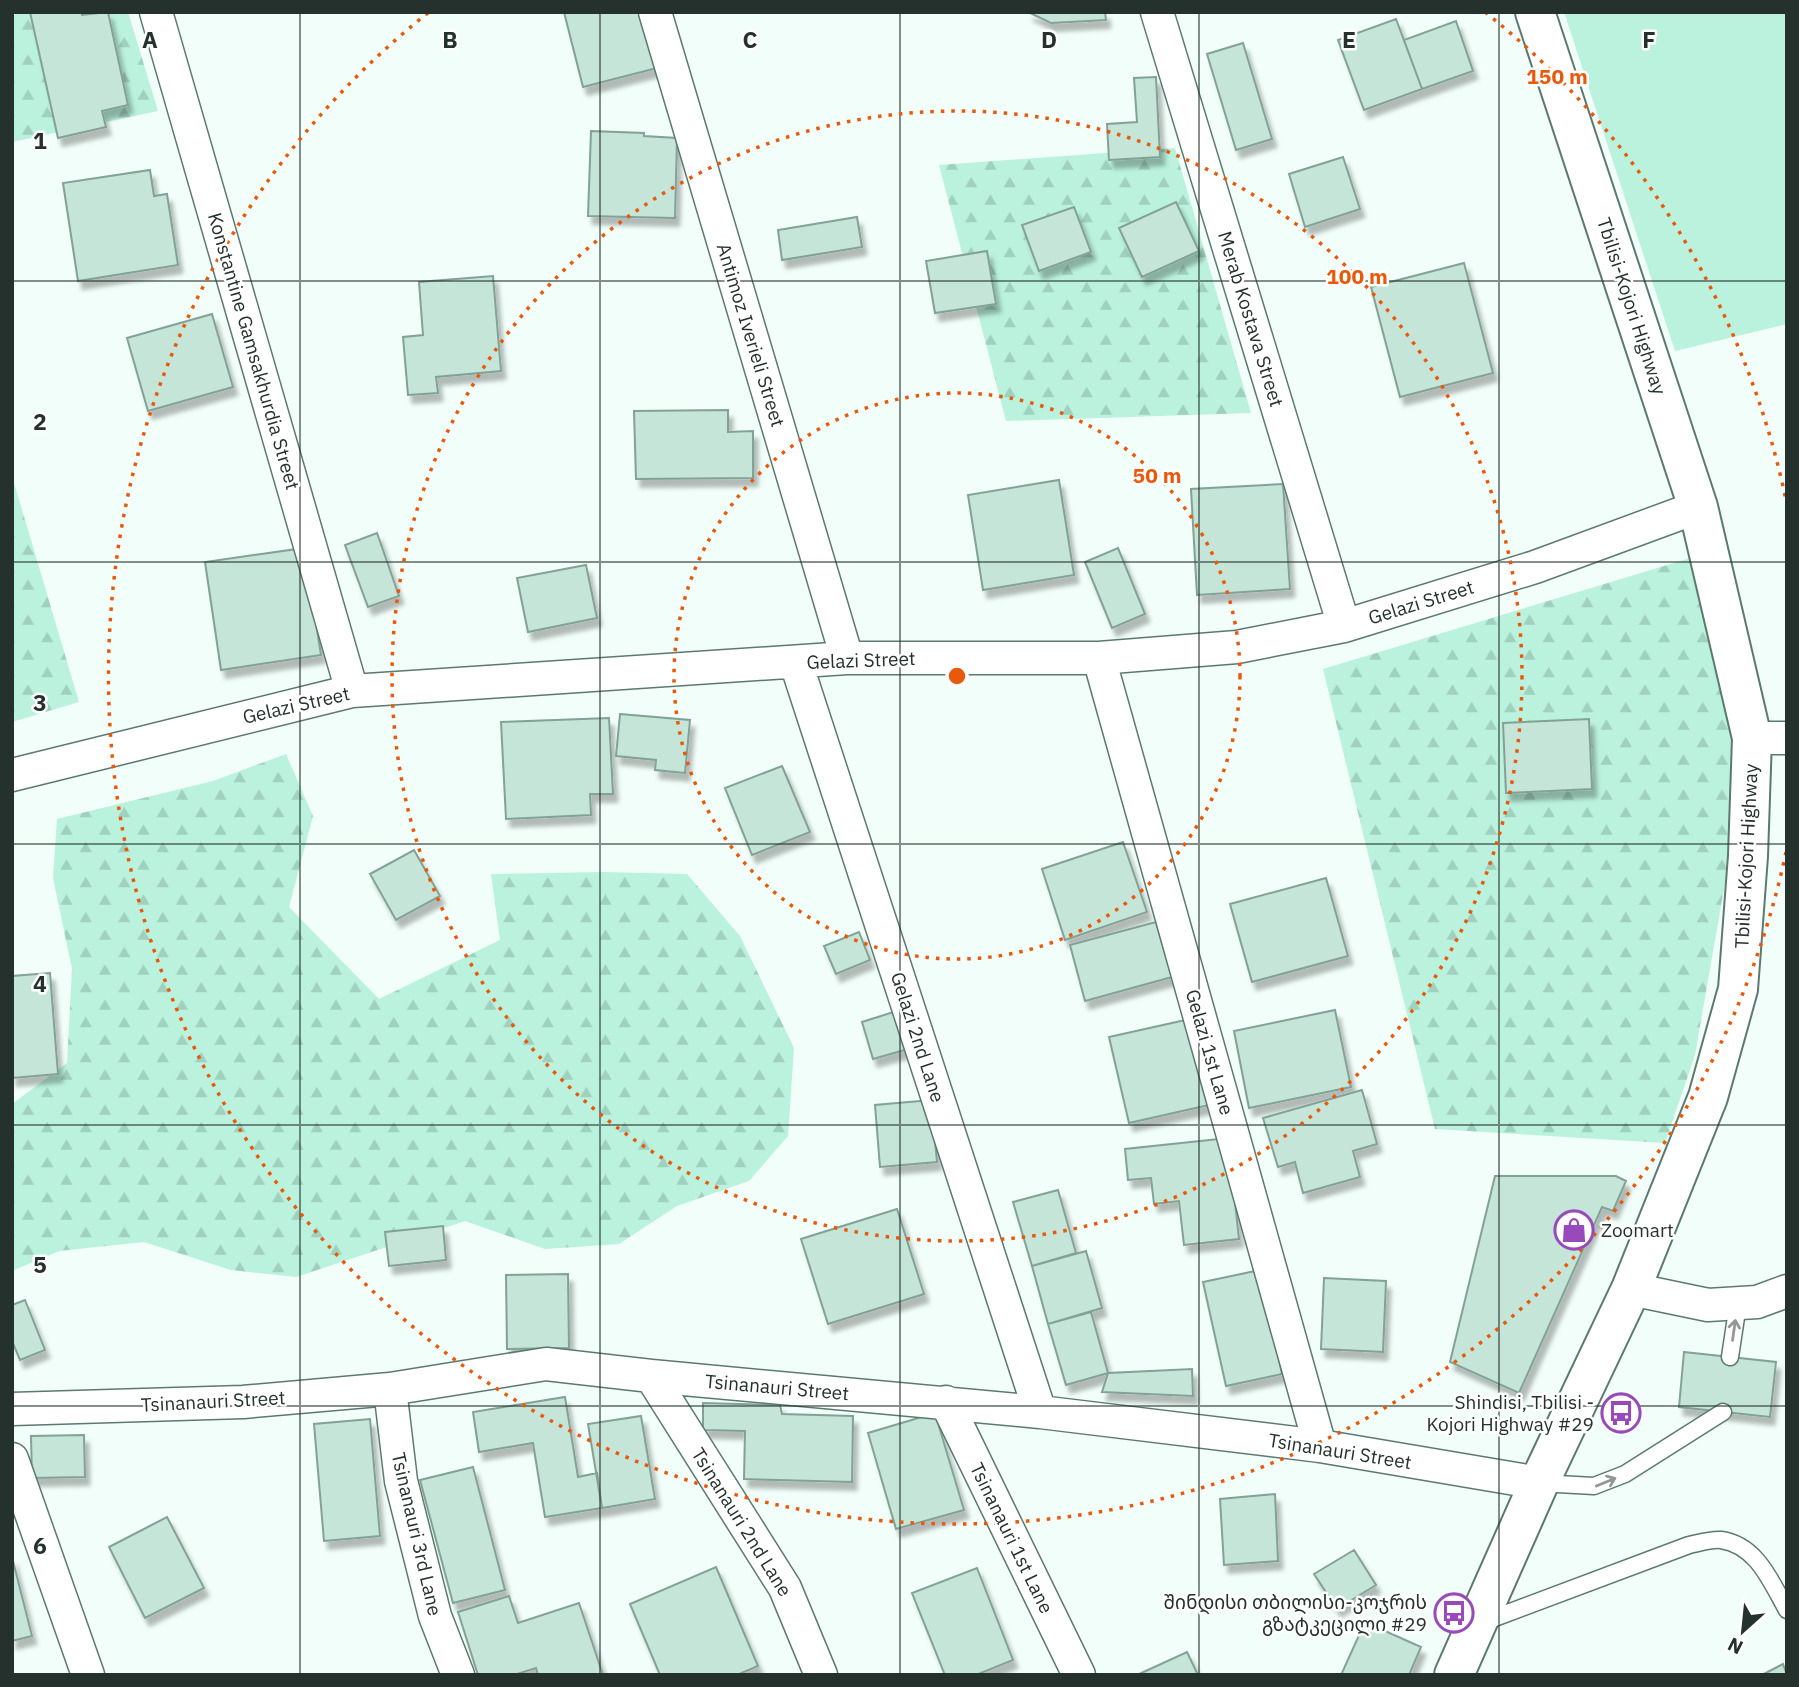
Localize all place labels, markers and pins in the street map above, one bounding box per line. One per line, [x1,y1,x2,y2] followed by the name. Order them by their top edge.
[945,664,969,688] centre of rings
[1553,1209,1595,1251] shop icon: Zoomart
[1601,1218,1674,1242] place label: Zoomart
[1426,1390,1594,1436] place label: Shindisi, Tbilisi - Kojori Highway #29
[1600,1392,1642,1434] bus stop icon: Shindisi, Tbilisi - Kojori Highway #29
[1164,1590,1427,1637] place label: შინდისი თბილისი-კოჯრის გზატკეცილი #29
[1433,1592,1475,1634] bus stop icon: შინდისი თბილისი-კოჯრის გზატკეცილი #29

